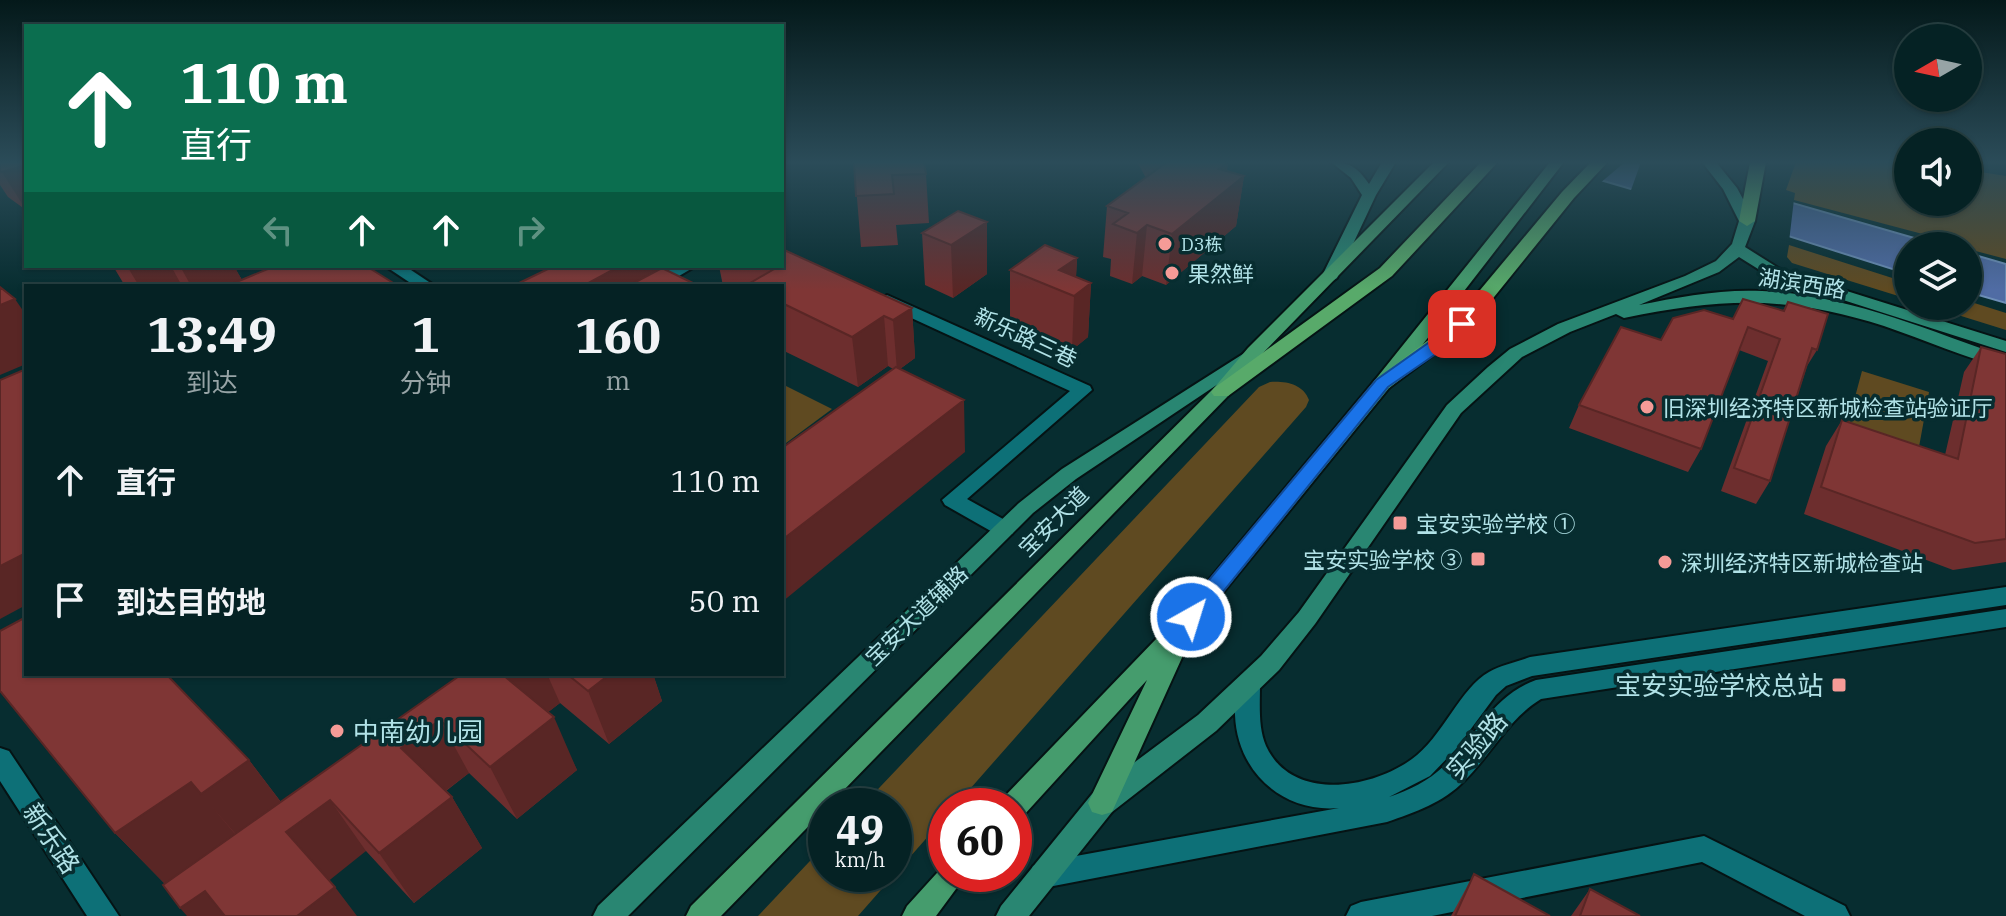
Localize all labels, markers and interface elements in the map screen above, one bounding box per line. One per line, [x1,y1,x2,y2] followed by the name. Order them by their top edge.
[1894,24,1982,112] north arrow
[1894,24,1982,320] map controls
[180,46,348,118] text: 110 m
[48,56,152,160] icon: ahead
[180,121,252,168] text: 直行
[1894,128,1982,216] button: sound
[256,208,300,252] icon: left
[340,208,384,252] icon: ahead
[424,208,468,252] icon: ahead
[508,208,552,252] icon: right
[1894,232,1982,320] button: layers
[1181,233,1223,256] place label: D3栋
[1156,235,1174,253] marker: D3栋
[1188,259,1254,288] place label: 果然鲜
[1756,262,1848,304] street label: 湖滨西路
[1163,264,1181,282] marker: 果然鲜
[1428,290,1496,358] pin
[970,301,1082,373] street label: 新乐路三巷
[1440,302,1484,346] icon: arrive
[147,303,277,365] text: 13:49
[411,303,440,365] text: 1
[575,304,661,366] text: 160
[605,363,630,397] text: m
[186,365,238,399] text: 到达
[400,365,452,399] text: 分钟
[1663,393,1993,422] place label: 旧深圳经济特区新城检查站验证厅
[1638,398,1656,416] marker: 旧深圳经济特区新城检查站验证厅
[48,458,92,502] icon: ahead
[670,461,760,500] text: 110 m
[116,462,176,501] text: 直行
[1012,480,1094,562] street label: 宝安大道
[1416,509,1575,538] place label: 宝安实验学校 ①
[1391,514,1409,532] marker: 宝安实验学校 ①
[1303,545,1462,574] place label: 宝安实验学校 ③
[1681,548,1923,577] place label: 深圳经济特区新城检查站
[1469,550,1487,568] marker: 宝安实验学校 ③
[1656,553,1674,571] marker: 深圳经济特区新城检查站
[858,559,974,671] street label: 宝安大道辅路
[1149,575,1233,659] position arrow
[48,578,92,622] icon: arrive
[688,581,760,620] text: 50 m
[116,582,266,621] text: 到达目的地
[1615,668,1823,702] place label: 宝安实验学校总站
[1830,676,1848,694] marker: 宝安实验学校总站
[1438,704,1514,786] street label: 实验路
[353,714,483,748] place label: 中南幼儿园
[328,722,346,740] marker: 中南幼儿园
[928,788,1032,892] speed limit sign: 60
[16,796,88,880] street label: 新乐路
[836,804,884,856] text: 49
[835,846,885,873] text: km/h

